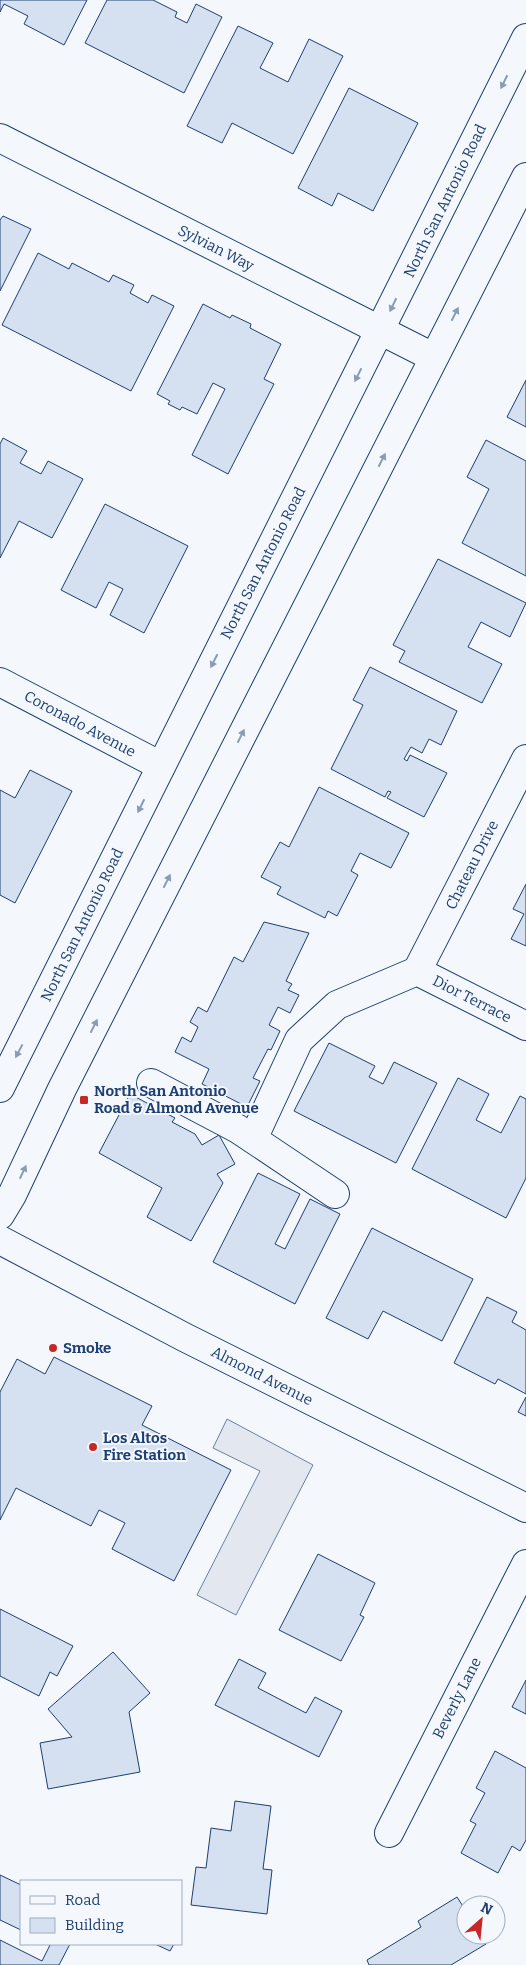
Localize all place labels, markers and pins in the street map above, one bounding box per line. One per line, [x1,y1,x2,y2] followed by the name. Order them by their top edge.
[94,1082,259,1117] place label: North San Antonio Road & Almond Avenue
[78,1094,90,1106] marker: North San Antonio Road & Almond Avenue
[63,1339,111,1357] place label: Smoke
[47,1342,59,1354] marker: Smoke
[103,1429,186,1464] place label: Los Altos Fire Station
[87,1441,99,1453] marker: Los Altos Fire Station

